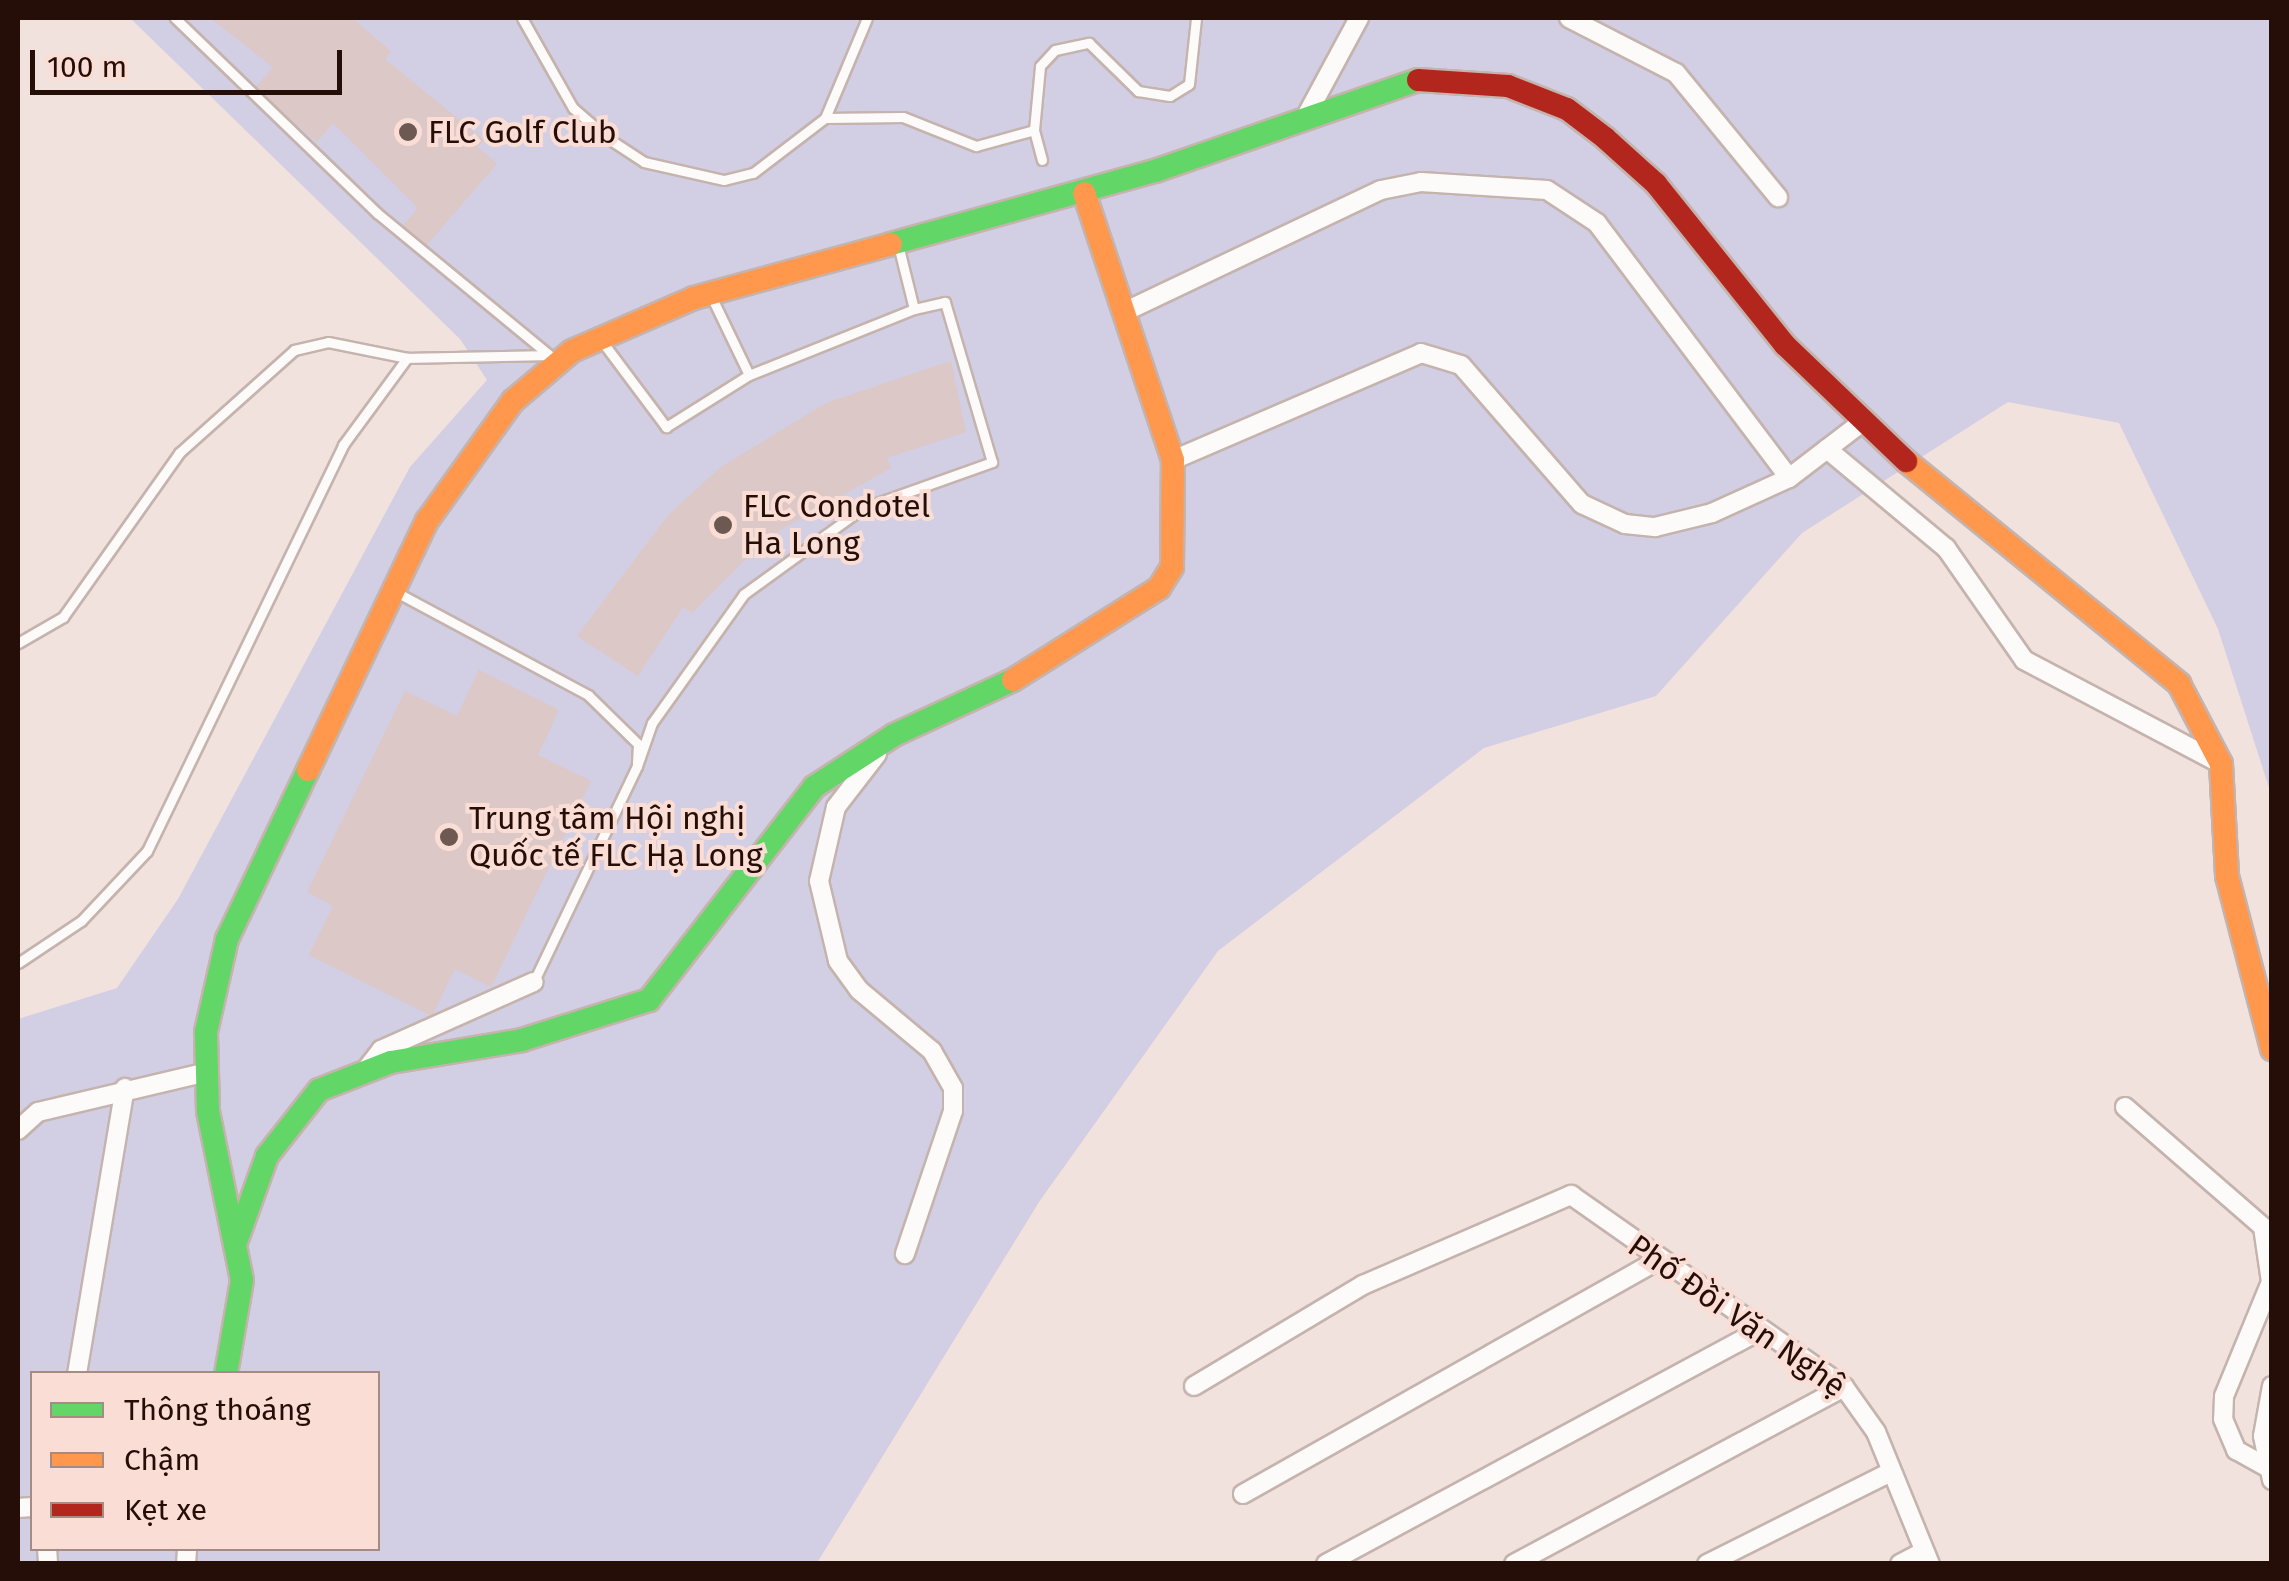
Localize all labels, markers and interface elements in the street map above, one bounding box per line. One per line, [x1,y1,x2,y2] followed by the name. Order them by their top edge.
[35,30,348,92] scale bar
[47,49,127,85] text: 100 m
[428,113,617,151] place label: FLC Golf Club
[397,121,419,143] marker: FLC Golf Club
[743,488,930,563] place label: FLC Condotel Ha Long
[712,514,734,536] marker: FLC Condotel Ha Long
[469,800,763,875] place label: Trung tâm Hội nghị Quốc tế FLC Hạ Long
[438,826,460,848] marker: Trung tâm Hội nghị Quốc tế FLC Hạ Long
[1621,1227,1853,1405] street label: Phố Đồi Văn Nghệ
[30,1371,380,1551] legend
[124,1392,311,1428] text: Thông thoáng
[124,1442,200,1478] text: Chậm
[124,1492,207,1528] text: Kẹt xe

